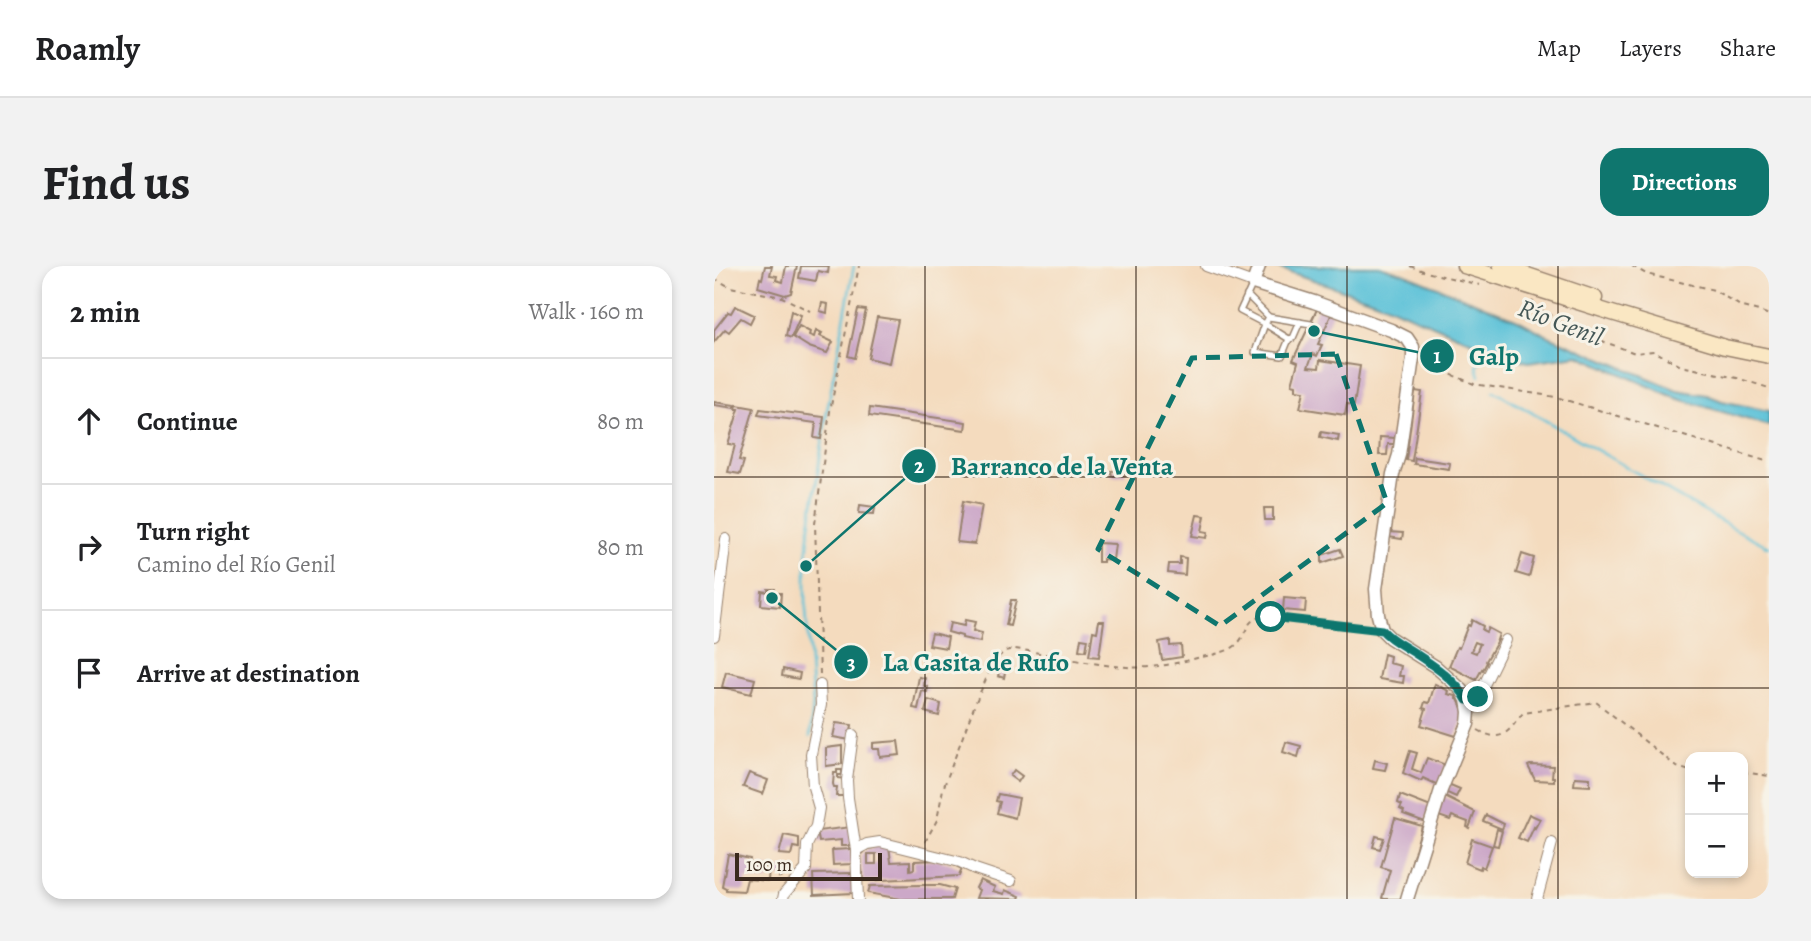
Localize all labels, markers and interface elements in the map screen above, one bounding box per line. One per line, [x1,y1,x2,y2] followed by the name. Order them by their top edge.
[35,26,140,71] text: Roamly
[1537,32,1581,64] text: Map
[1619,32,1682,64] text: Layers
[1720,32,1776,64] text: Share
[1600,148,1769,216] button: Directions
[42,149,190,216] text: Find us
[1513,290,1609,355] water label: Río Genil
[70,292,140,332] text: 2 min
[529,296,644,327] text: Walk · 160 m
[1420,332,1533,379] callout: Galp
[1469,339,1519,374] text: Galp
[1433,342,1441,370] text: 1
[70,402,108,440] icon: ahead
[137,404,238,439] text: Continue
[597,406,644,437] text: 80 m
[902,442,1187,489] callout: Barranco de la Venta
[951,449,1174,484] text: Barranco de la Venta
[914,452,924,480] text: 2
[137,514,250,549] text: Turn right
[70,528,108,566] icon: right
[597,532,644,563] text: 80 m
[137,549,335,580] text: Camino del Río Genil
[1255,601,1286,632] route start
[834,639,1083,686] callout: La Casita de Rufo
[883,645,1069,680] text: La Casita de Rufo
[846,649,856,677] text: 3
[70,654,108,692] icon: arrive
[137,656,360,691] text: Arrive at destination
[1462,681,1493,712] route end
[1685,752,1748,878] map controls
[1685,752,1748,815] button: +
[1685,815,1748,878] button: −
[735,850,882,882] scale bar
[746,852,792,878] text: 100 m

